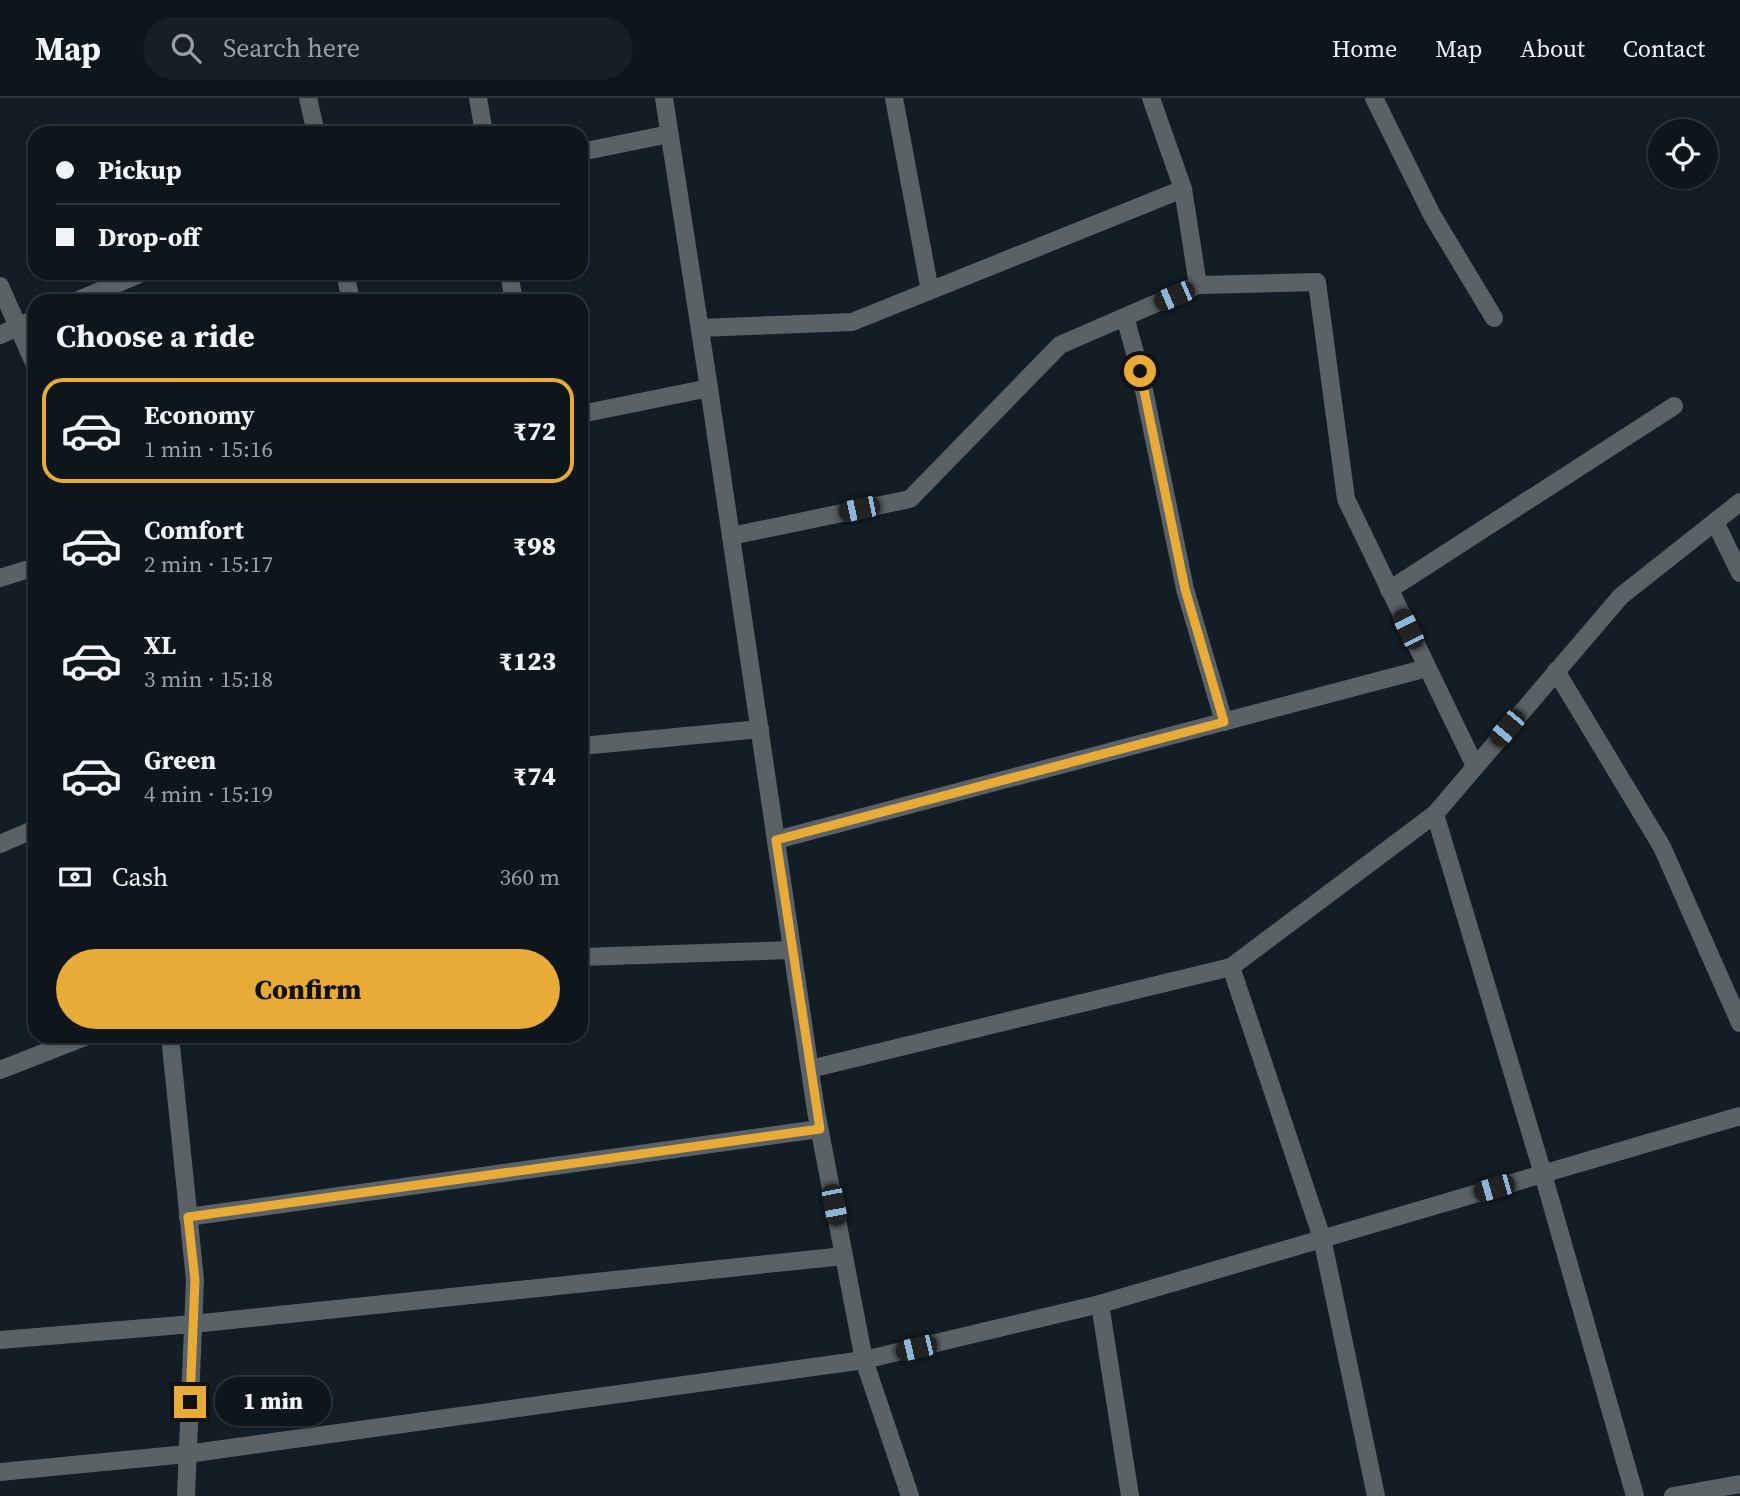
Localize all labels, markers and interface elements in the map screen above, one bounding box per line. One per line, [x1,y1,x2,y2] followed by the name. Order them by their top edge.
[143,17,633,80] search box
[35,26,101,71] text: Map
[167,29,205,67] icon: search
[223,30,360,66] text: Search here
[1332,32,1397,65] text: Home
[1435,32,1482,65] text: Map
[1520,32,1585,65] text: About
[1623,32,1705,65] text: Contact
[1648,119,1718,189] map controls
[1648,119,1718,189] button: locate
[98,152,182,188] text: Pickup
[98,219,200,255] text: Drop-off
[1151,278,1198,314] car
[56,314,255,358] text: Choose a ride
[1124,355,1156,387] route start
[144,397,255,433] text: Economy
[60,399,123,462] icon: car
[513,413,556,449] text: ₹72
[144,433,273,465] text: 1 min · 15:16
[837,494,882,524] car
[144,512,244,548] text: Comfort
[60,514,123,577] icon: car
[513,528,556,564] text: ₹98
[144,548,273,580] text: 2 min · 15:17
[1390,606,1427,652] car
[144,627,176,663] text: XL
[60,629,123,692] icon: car
[499,643,556,679] text: ₹123
[144,663,273,695] text: 3 min · 15:18
[1486,705,1529,751] car
[144,742,216,778] text: Green
[60,744,123,807] icon: car
[513,758,556,794] text: ₹74
[144,778,273,810] text: 4 min · 15:19
[56,858,94,896] icon: cash
[112,859,168,895] text: Cash
[499,861,560,893] text: 360 m
[56,949,560,1029] button: Confirm
[1471,1172,1518,1204] car
[820,1182,849,1228] car
[894,1333,939,1363] car
[214,1378,330,1426] callout: 1 min
[243,1385,303,1417] text: 1 min
[174,1386,206,1418] route end

